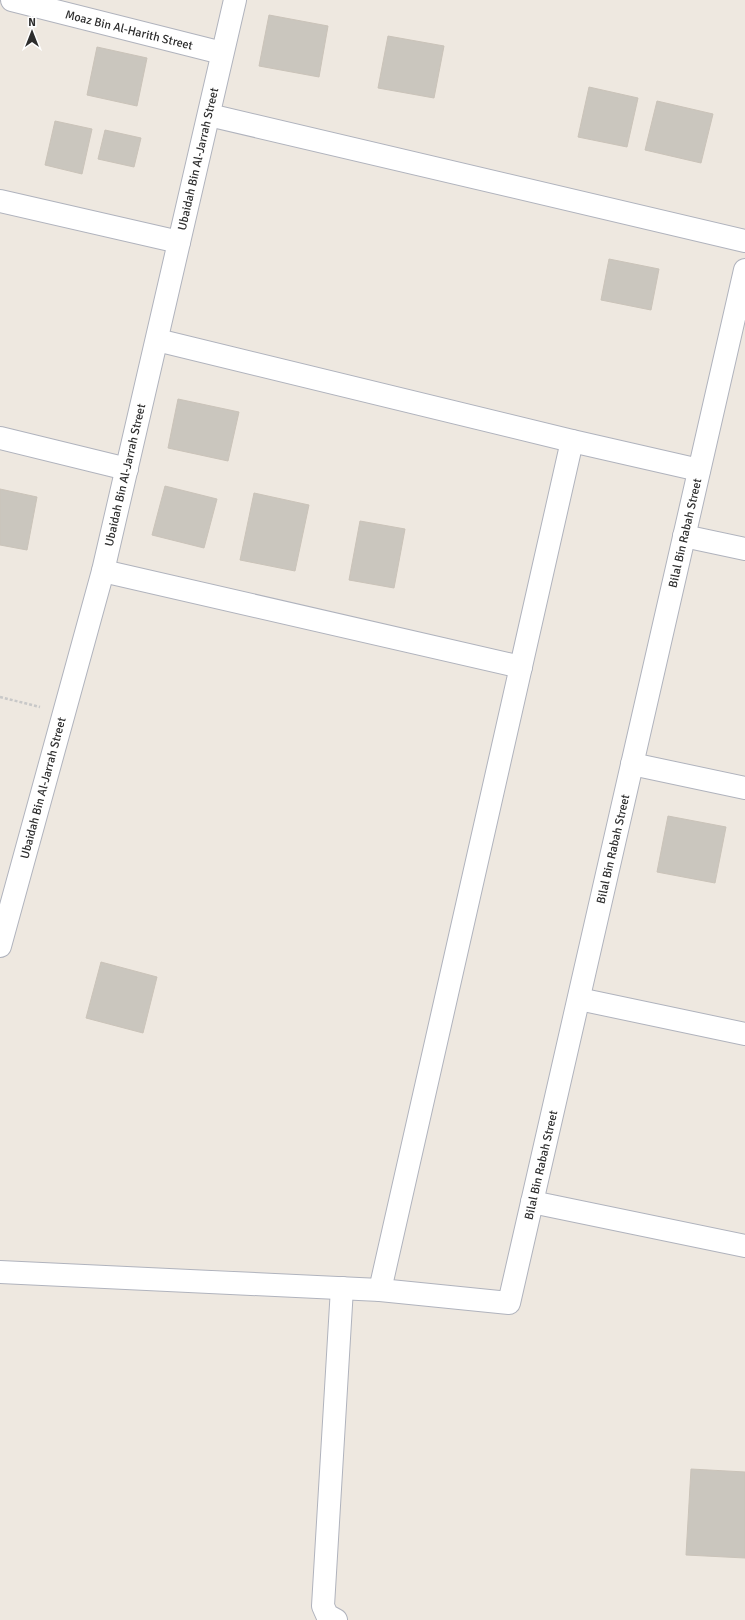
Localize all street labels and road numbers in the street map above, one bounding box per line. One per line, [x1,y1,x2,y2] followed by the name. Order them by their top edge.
[63,7,194,54] street label: Moaz Bin Al-Harith Street
[175,86,222,232] street label: Ubaidah Bin Al-Jarrah Street
[102,402,149,548] street label: Ubaidah Bin Al-Jarrah Street
[666,477,705,589] street label: Bilal Bin Rabah Street
[17,716,70,861] street label: Ubaidah Bin Al-Jarrah Street
[594,793,633,905] street label: Bilal Bin Rabah Street
[522,1109,561,1221] street label: Bilal Bin Rabah Street

